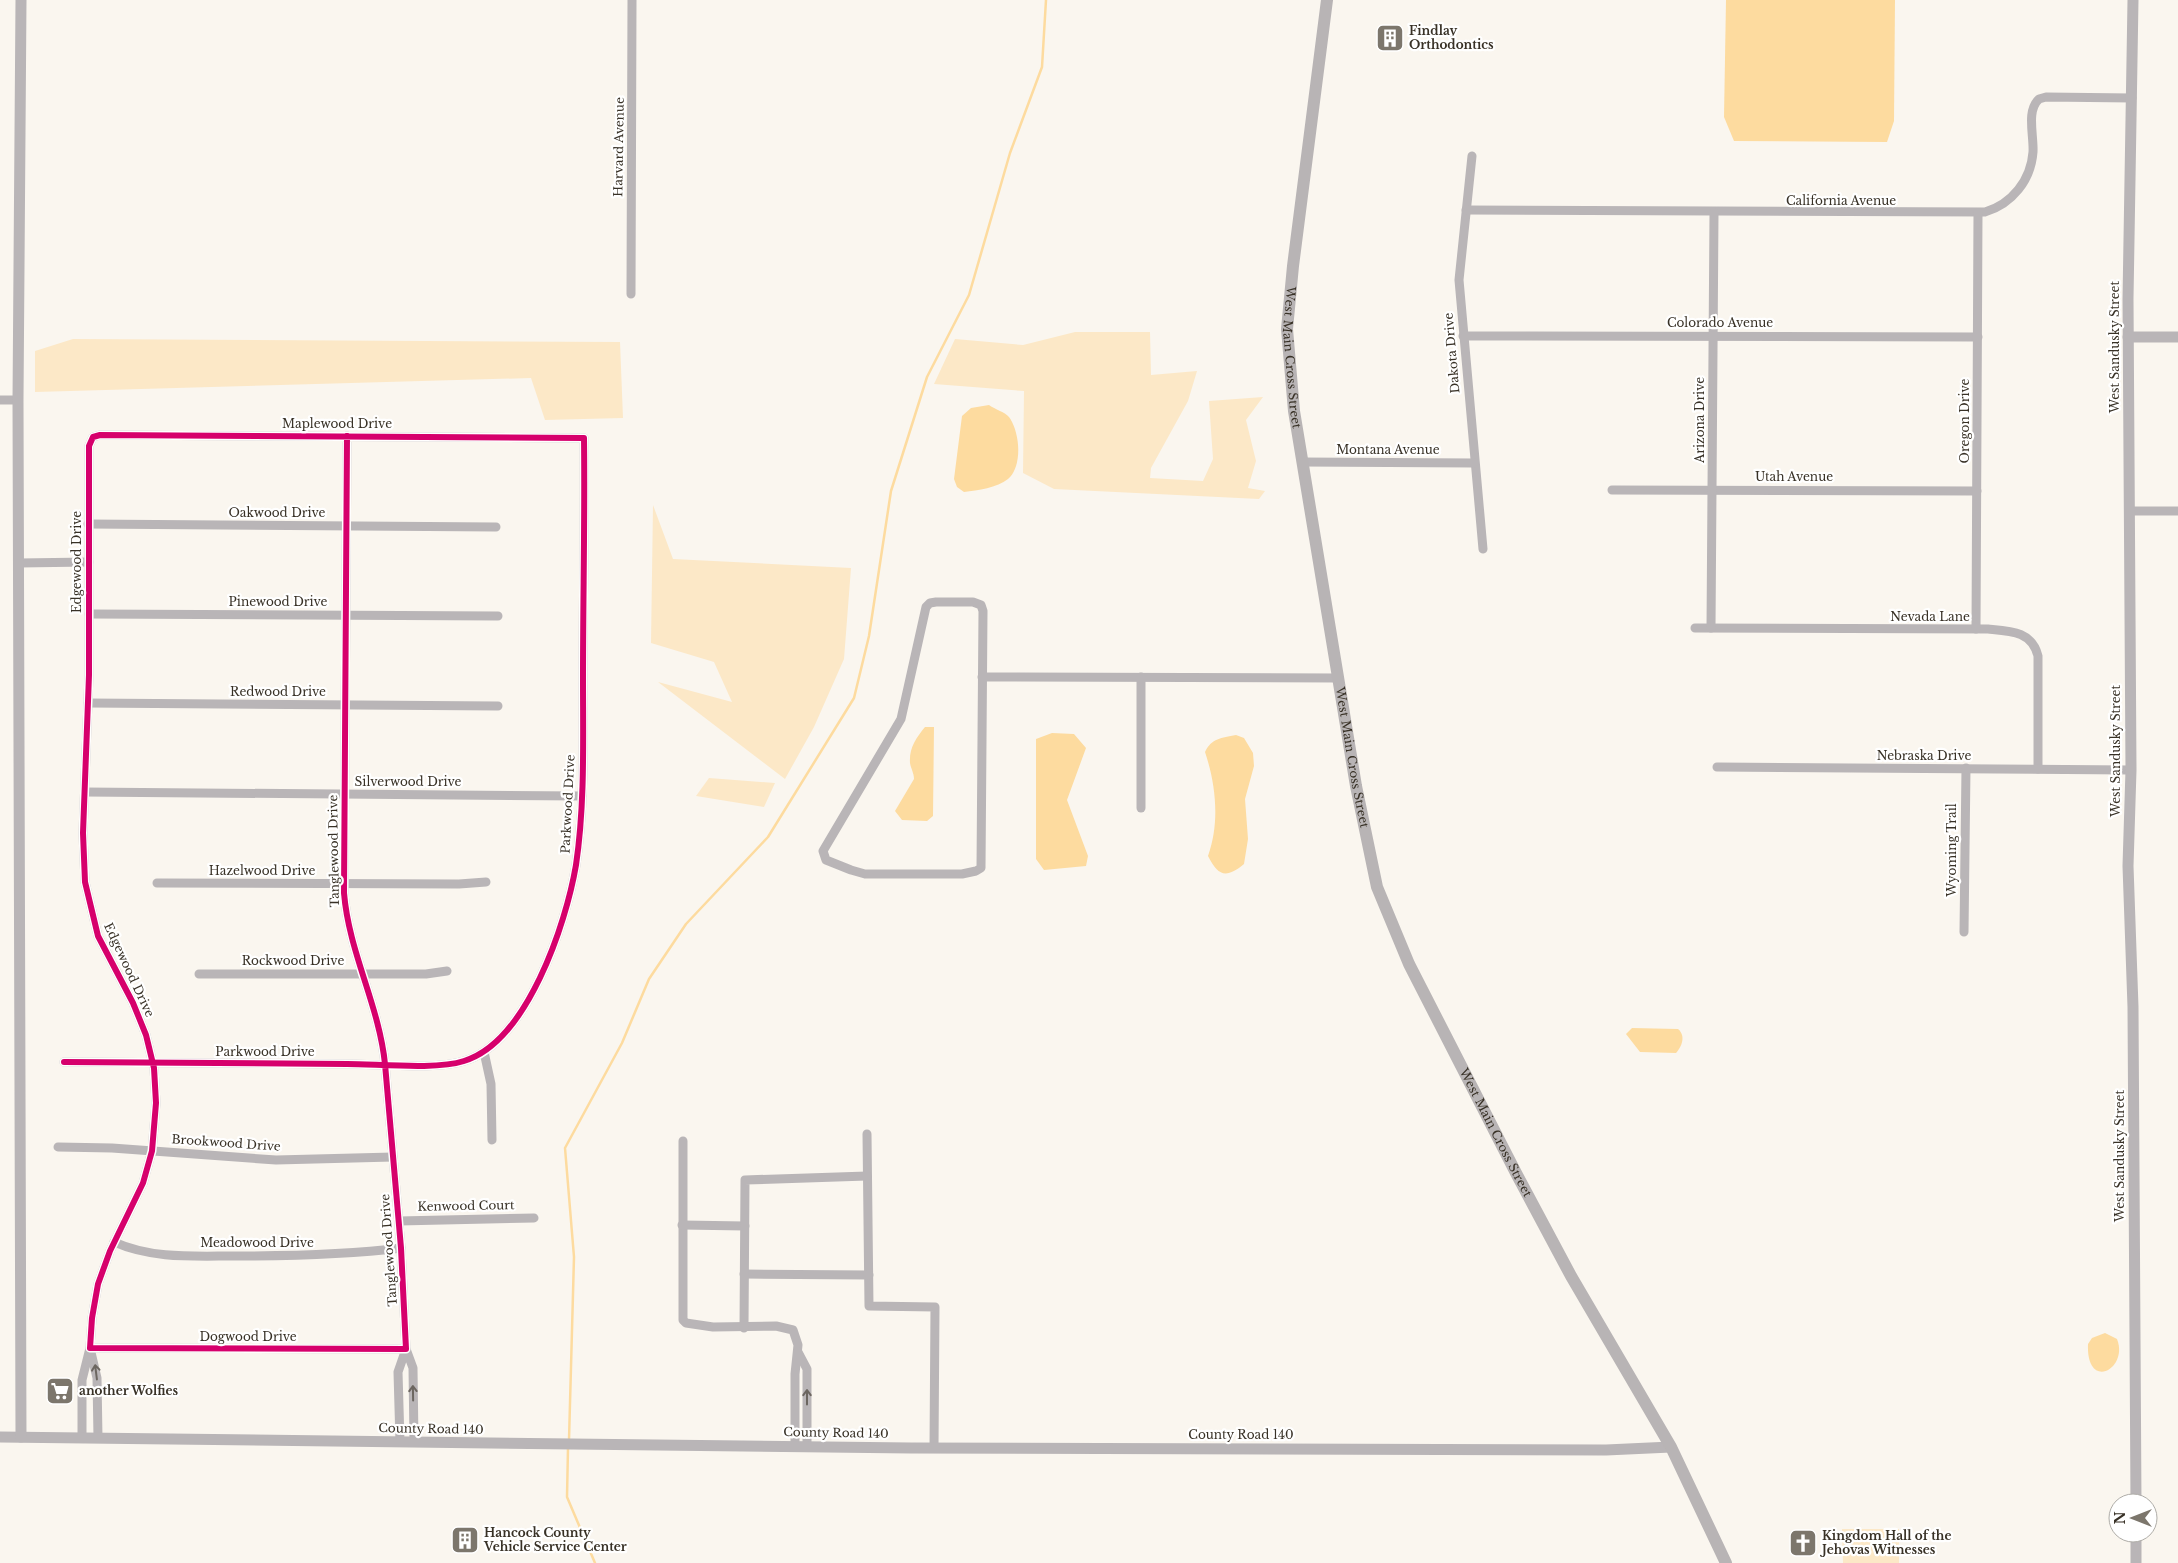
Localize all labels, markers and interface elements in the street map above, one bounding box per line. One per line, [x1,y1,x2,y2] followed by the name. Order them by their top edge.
[1375,23,1405,53] building icon: Findlay Orthodontics
[1409,23,1494,52] place label: Findlay Orthodontics
[610,97,627,197] street label: Harvard Avenue
[1786,193,1896,208] street label: California Avenue
[2107,281,2122,414] street label: West Sandusky Street
[1280,285,1305,430] street label: West Main Cross Street
[1441,312,1462,394] street label: Dakota Drive
[1667,315,1773,330] street label: Colorado Avenue
[1692,377,1707,464] street label: Arizona Drive
[1957,378,1972,463] street label: Oregon Drive
[282,416,392,431] street label: Maplewood Drive
[1336,442,1440,457] street label: Montana Avenue
[1755,469,1833,484] street label: Utah Avenue
[229,505,326,520] street label: Oakwood Drive
[69,511,84,613] street label: Edgewood Drive
[229,594,328,609] street label: Pinewood Drive
[1890,609,1970,624] street label: Nevada Lane
[230,684,326,699] street label: Redwood Drive
[1333,685,1373,829] street label: West Main Cross Street
[2108,685,2123,818] street label: West Sandusky Street
[1877,748,1971,763] street label: Nebraska Drive
[557,754,578,854] street label: Parkwood Drive
[355,774,462,789] street label: Silverwood Drive
[325,794,342,907] street label: Tanglewood Drive
[1944,803,1959,898] street label: Wyoming Trail
[209,863,315,878] street label: Hazelwood Drive
[101,920,158,1019] street label: Edgewood Drive
[242,953,344,968] street label: Rockwood Drive
[215,1044,315,1059] street label: Parkwood Drive
[1456,1065,1536,1200] street label: West Main Cross Street
[2112,1090,2127,1223] street label: West Sandusky Street
[171,1131,281,1154] street label: Brookwood Drive
[377,1193,400,1307] street label: Tanglewood Drive
[417,1197,515,1214] street label: Kenwood Court
[200,1235,314,1250] street label: Meadowood Drive
[199,1329,297,1344] street label: Dogwood Drive
[91,1365,101,1381] one-way arrow
[45,1376,75,1406] supermarket icon: another Wolfies
[79,1383,178,1398] place label: another Wolfies
[408,1385,418,1402] one-way arrow
[802,1390,812,1406] one-way arrow
[378,1420,484,1437] street label: County Road 140
[783,1424,889,1441] street label: County Road 140
[1188,1427,1294,1442] street label: County Road 140
[2108,1493,2158,1543] north arrow
[2111,1511,2129,1525] text: N
[450,1525,480,1555] building icon: Hancock County Vehicle Service Center
[483,1525,627,1554] place label: Hancock County Vehicle Service Center
[1788,1528,1818,1558] church icon: Kingdom Hall of the Jehovas Witnesses
[1819,1528,1951,1557] place label: Kingdom Hall of the Jehovas Witnesses

